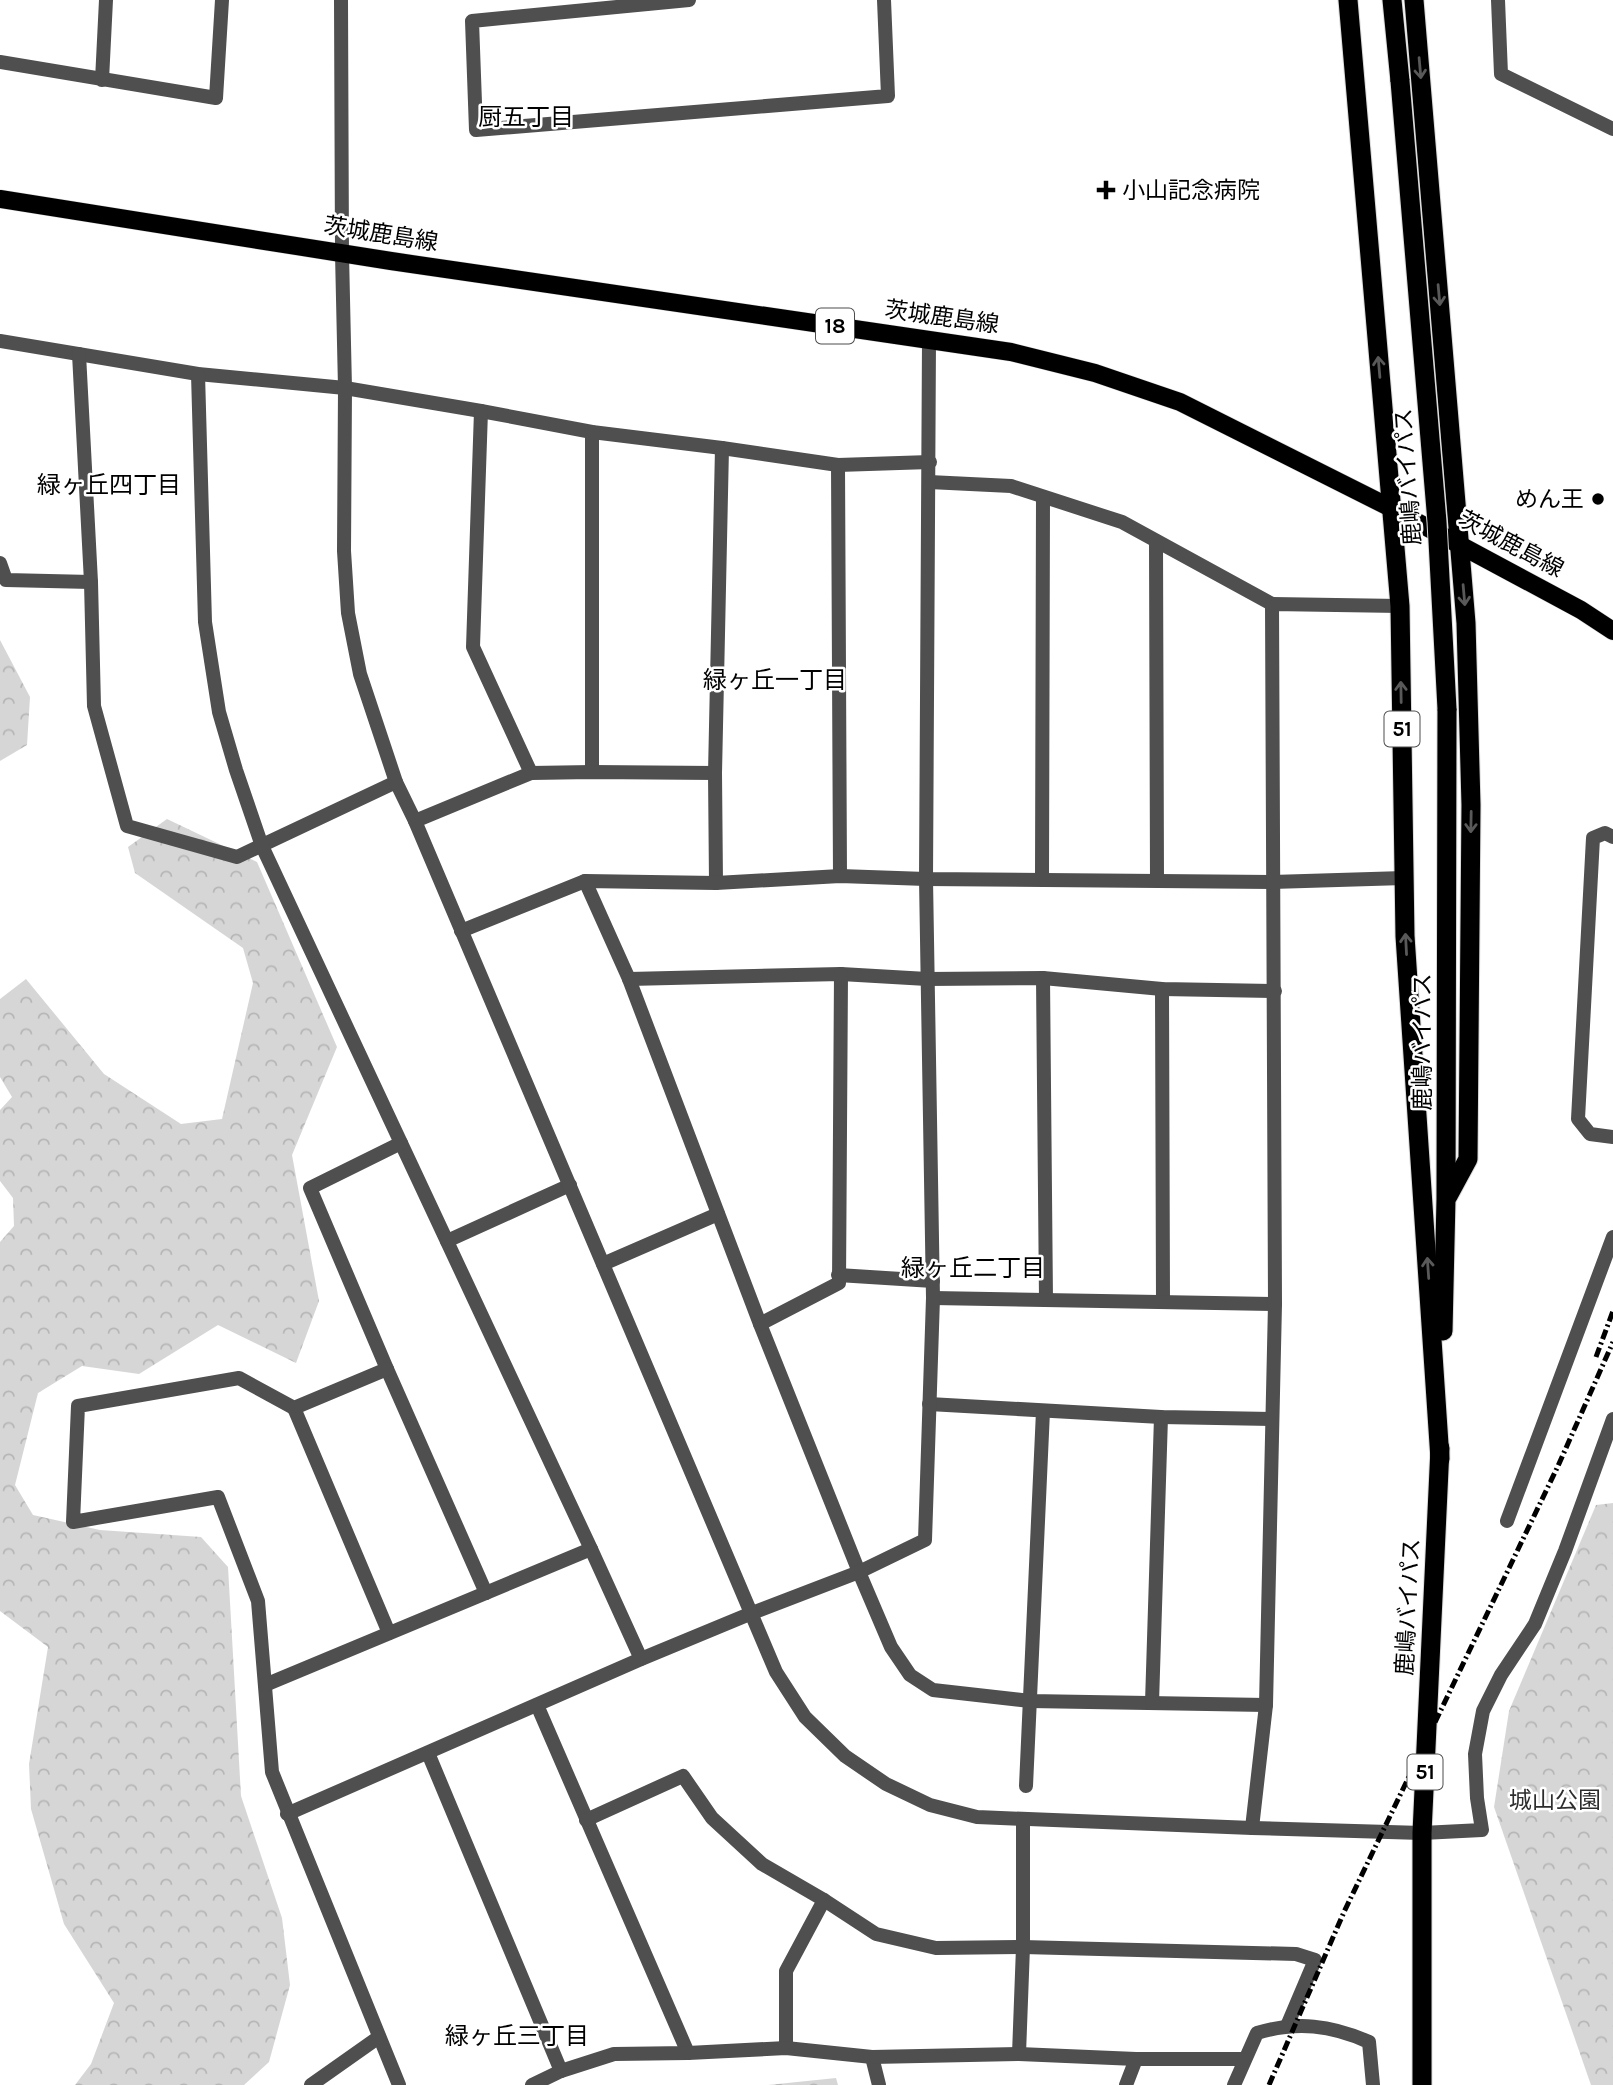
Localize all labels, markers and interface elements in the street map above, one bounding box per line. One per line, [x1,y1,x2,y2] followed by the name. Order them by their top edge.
[1414,56,1427,79] one-way arrow
[478,103,574,131] district label: 厨五丁目
[1122,177,1260,204] place label: 小山記念病院
[1096,180,1116,200] marker: 小山記念病院
[322,212,440,256] street label: 茨城鹿島線
[1433,283,1446,306] one-way arrow
[883,296,1001,338] street label: 茨城鹿島線
[816,308,854,344] road number: 18
[1372,356,1385,379] one-way arrow
[1390,407,1426,547] street label: 鹿嶋バイパス
[37,471,181,499] district label: 緑ヶ丘四丁目
[1515,486,1584,513] place label: めん王
[1590,491,1606,507] marker: めん王
[1454,505,1568,583] street label: 茨城鹿島線
[1458,583,1471,605] one-way arrow
[703,666,847,694] district label: 緑ヶ丘一丁目
[1395,681,1408,704] one-way arrow
[1384,712,1420,746] road number: 51
[1464,810,1478,833] one-way arrow
[1399,933,1412,955] one-way arrow
[1409,973,1436,1111] street label: 鹿嶋バイパス
[901,1254,1045,1282] district label: 緑ヶ丘二丁目
[1421,1258,1434,1280] one-way arrow
[1391,1538,1425,1676] street label: 鹿嶋バイパス
[1408,1754,1442,1790] road number: 51
[1509,1787,1601,1814] park label: 城山公園
[445,2022,589,2050] district label: 緑ヶ丘三丁目

